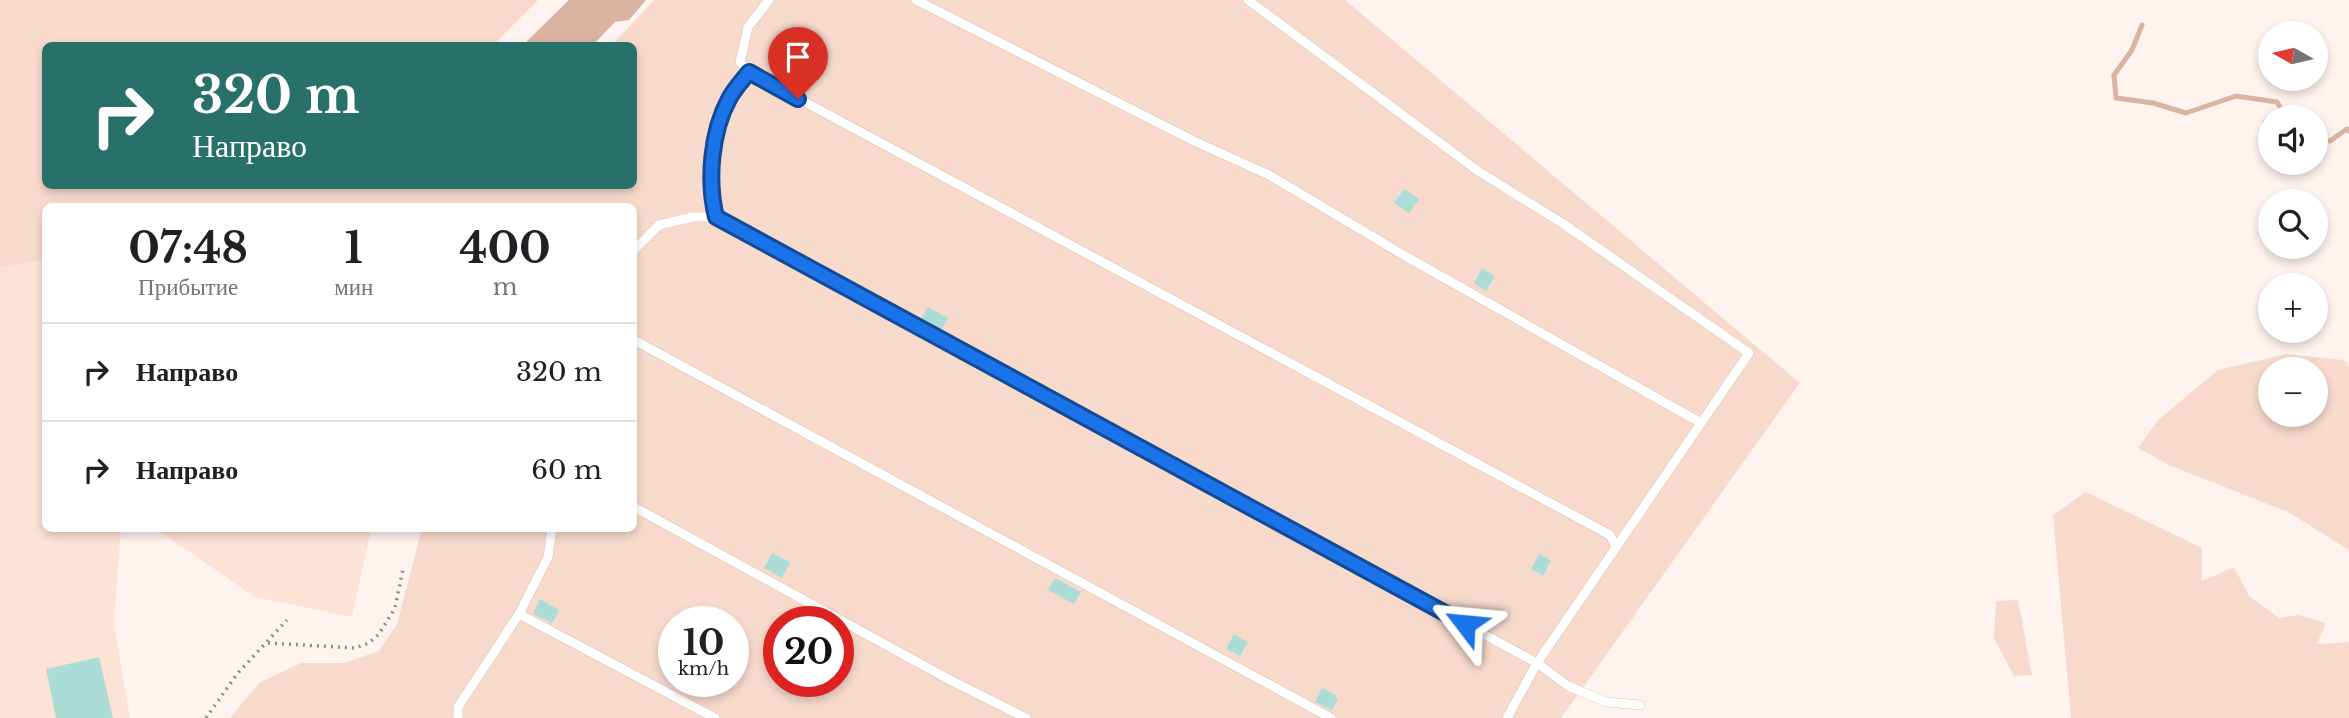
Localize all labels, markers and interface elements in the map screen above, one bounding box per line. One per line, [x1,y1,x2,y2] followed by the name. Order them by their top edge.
[2258,21,2328,91] north arrow
[2258,21,2328,427] map controls
[768,27,828,99] pin
[779,38,817,76] icon: arrive
[192,65,359,126] text: 320 m
[77,70,168,161] icon: right
[2258,105,2328,175] button: sound
[192,126,307,166] text: Направо
[2258,189,2328,259] button: search
[128,222,248,274] text: 07:48
[345,222,363,274] text: 1
[460,222,551,274] text: 400
[138,273,238,301] text: Прибытие
[334,273,373,301] text: мин
[493,273,518,301] text: m
[2258,273,2328,343] button: +
[77,353,115,391] icon: right
[136,356,238,388] text: Направо
[516,356,602,388] text: 320 m
[2258,357,2328,427] button: −
[77,451,115,489] icon: right
[136,454,238,486] text: Направо
[531,454,602,486] text: 60 m
[1428,587,1502,661] position arrow
[763,606,854,697] speed limit sign: 20
[683,621,724,664] text: 10
[678,658,729,680] text: km/h

